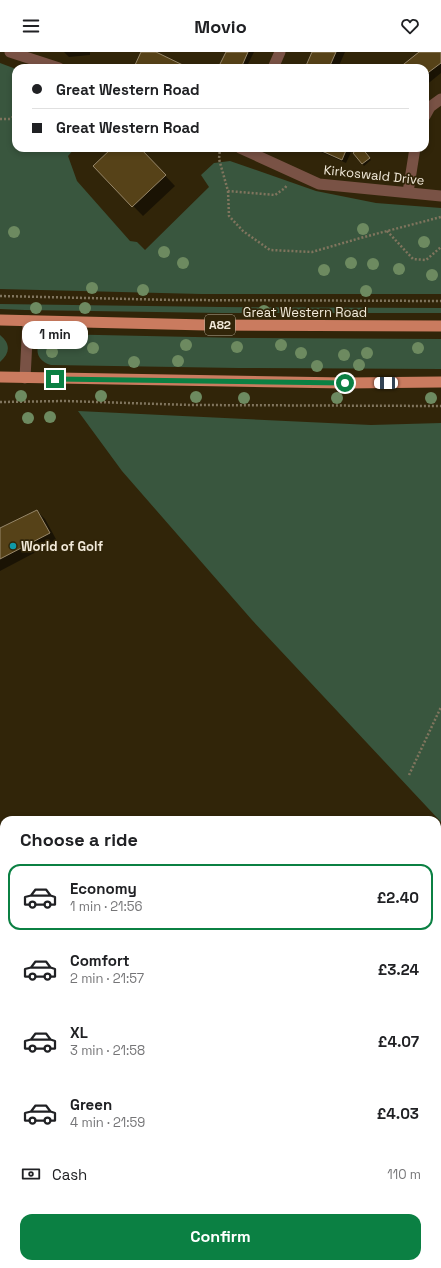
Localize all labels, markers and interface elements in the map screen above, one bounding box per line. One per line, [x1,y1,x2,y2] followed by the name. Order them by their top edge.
[20,15,42,37] icon: menu
[194,15,247,38] text: Movio
[399,15,421,37] icon: heart
[56,80,200,99] text: Great Western Road
[56,118,200,137] text: Great Western Road
[323,161,425,189] street label: Kirkoswald Drive
[243,304,367,321] street label: Great Western Road
[205,315,235,335] road number: A82
[22,321,88,349] callout: 1 min
[39,326,71,343] text: 1 min
[46,370,64,388] route end
[336,374,354,392] route start
[374,377,398,389] car
[21,538,103,555] place label: World of Golf
[8,541,18,551] marker: World of Golf
[20,828,138,851] text: Choose a ride
[22,879,58,915] icon: car
[70,879,137,898] text: Economy
[377,888,419,907] text: £2.40
[70,898,143,915] text: 1 min · 21:56
[22,951,58,987] icon: car
[70,951,130,970] text: Comfort
[378,960,419,979] text: £3.24
[70,970,144,987] text: 2 min · 21:57
[22,1023,58,1059] icon: car
[70,1023,88,1042] text: XL
[378,1032,419,1051] text: £4.07
[70,1042,145,1059] text: 3 min · 21:58
[22,1095,58,1131] icon: car
[70,1095,112,1114] text: Green
[377,1104,419,1123] text: £4.03
[70,1114,145,1131] text: 4 min · 21:59
[20,1163,42,1185] icon: cash
[52,1165,87,1184] text: Cash
[387,1166,421,1183] text: 110 m
[20,1214,421,1260] button: Confirm

